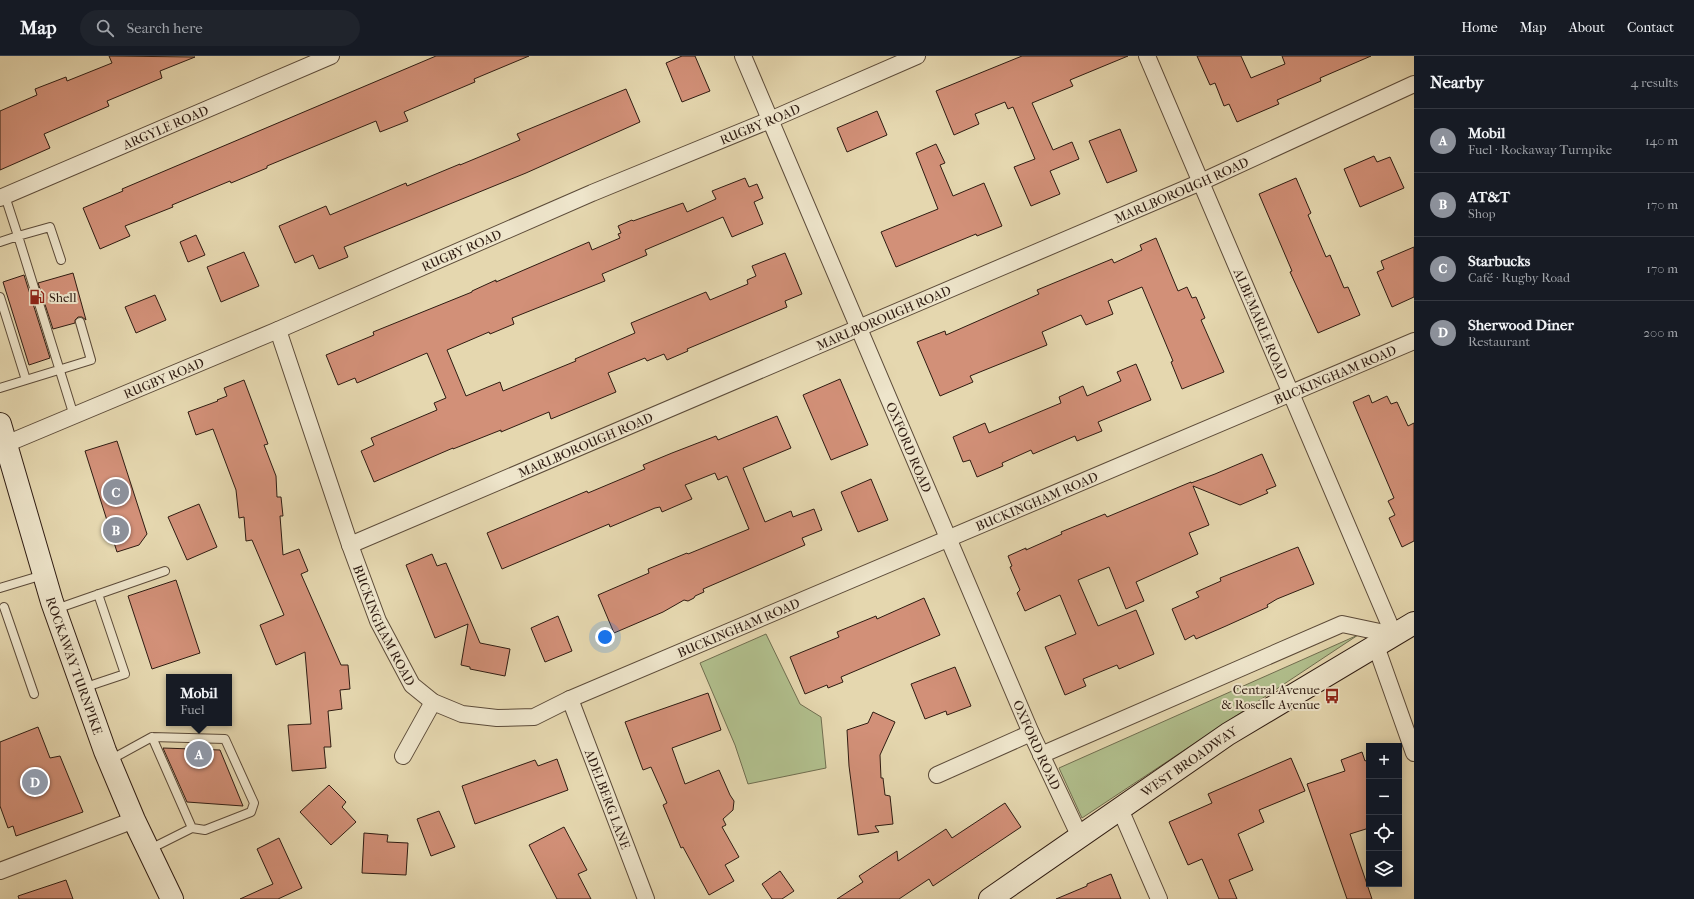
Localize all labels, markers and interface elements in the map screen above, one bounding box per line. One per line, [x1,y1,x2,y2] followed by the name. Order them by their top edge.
[80,10,360,46] search box
[20,17,56,39] text: Map
[94,17,116,39] icon: search
[126,19,203,37] text: Search here
[1461,19,1498,36] text: Home
[1520,19,1547,36] text: Map
[1569,19,1605,36] text: About
[1627,19,1674,36] text: Contact
[1430,72,1484,92] text: Nearby
[1631,75,1678,90] text: 4 results
[718,101,803,148] street label: RUGBY ROAD
[120,102,211,153] street label: ARGYLE ROAD
[1468,124,1505,142] text: Mobil
[1439,133,1447,148] text: A
[1645,133,1678,148] text: 140 m
[1468,142,1612,157] text: Fuel · Rockaway Turnpike
[1112,154,1251,226] street label: MARLBOROUGH ROAD
[1468,188,1510,206] text: AT&T
[1439,197,1447,212] text: B
[1646,197,1678,212] text: 170 m
[1468,206,1496,221] text: Shop
[419,226,504,274] street label: RUGBY ROAD
[1468,252,1530,270] text: Starbucks
[1439,261,1447,276] text: C
[1646,261,1678,276] text: 170 m
[1230,266,1291,381] street label: ALBEMARLE ROAD
[1468,270,1570,285] text: Café · Rugby Road
[814,282,953,353] street label: MARLBOROUGH ROAD
[28,288,46,306] fuel station icon: Shell
[49,290,77,305] place label: Shell
[1468,316,1574,334] text: Sherwood Diner
[1438,325,1448,340] text: D
[1643,325,1678,340] text: 200 m
[1468,334,1530,349] text: Restaurant
[1272,342,1399,408] street label: BUCKINGHAM ROAD
[121,355,206,402] street label: RUGBY ROAD
[883,400,935,495] street label: OXFORD ROAD
[516,410,655,480] street label: MARLBOROUGH ROAD
[973,469,1100,534] street label: BUCKINGHAM ROAD
[103,477,129,507] pin: C
[103,515,129,545] pin: B
[350,563,418,688] street label: BUCKINGHAM ROAD
[43,595,106,737] street label: ROCKAWAY TURNPIKE
[675,595,802,661] street label: BUCKINGHAM ROAD
[595,627,615,647] your location
[166,674,232,726] popup
[1221,682,1321,712] place label: Central Avenue & Roselle Avenue
[180,684,218,702] text: Mobil
[1323,687,1341,705] bus stop icon: Central Avenue & Roselle Avenue
[1010,698,1064,792] street label: OXFORD ROAD
[180,702,205,717] text: Fuel
[1137,723,1241,801] street label: WEST BROADWAY
[186,739,212,769] pin: A
[1366,743,1402,887] map controls
[1366,743,1402,779] button: +
[581,746,633,851] street label: ADELBERG LANE
[22,767,48,797] pin: D
[1366,779,1402,815] button: −
[1366,815,1402,851] button: locate
[1366,851,1402,887] button: layers

